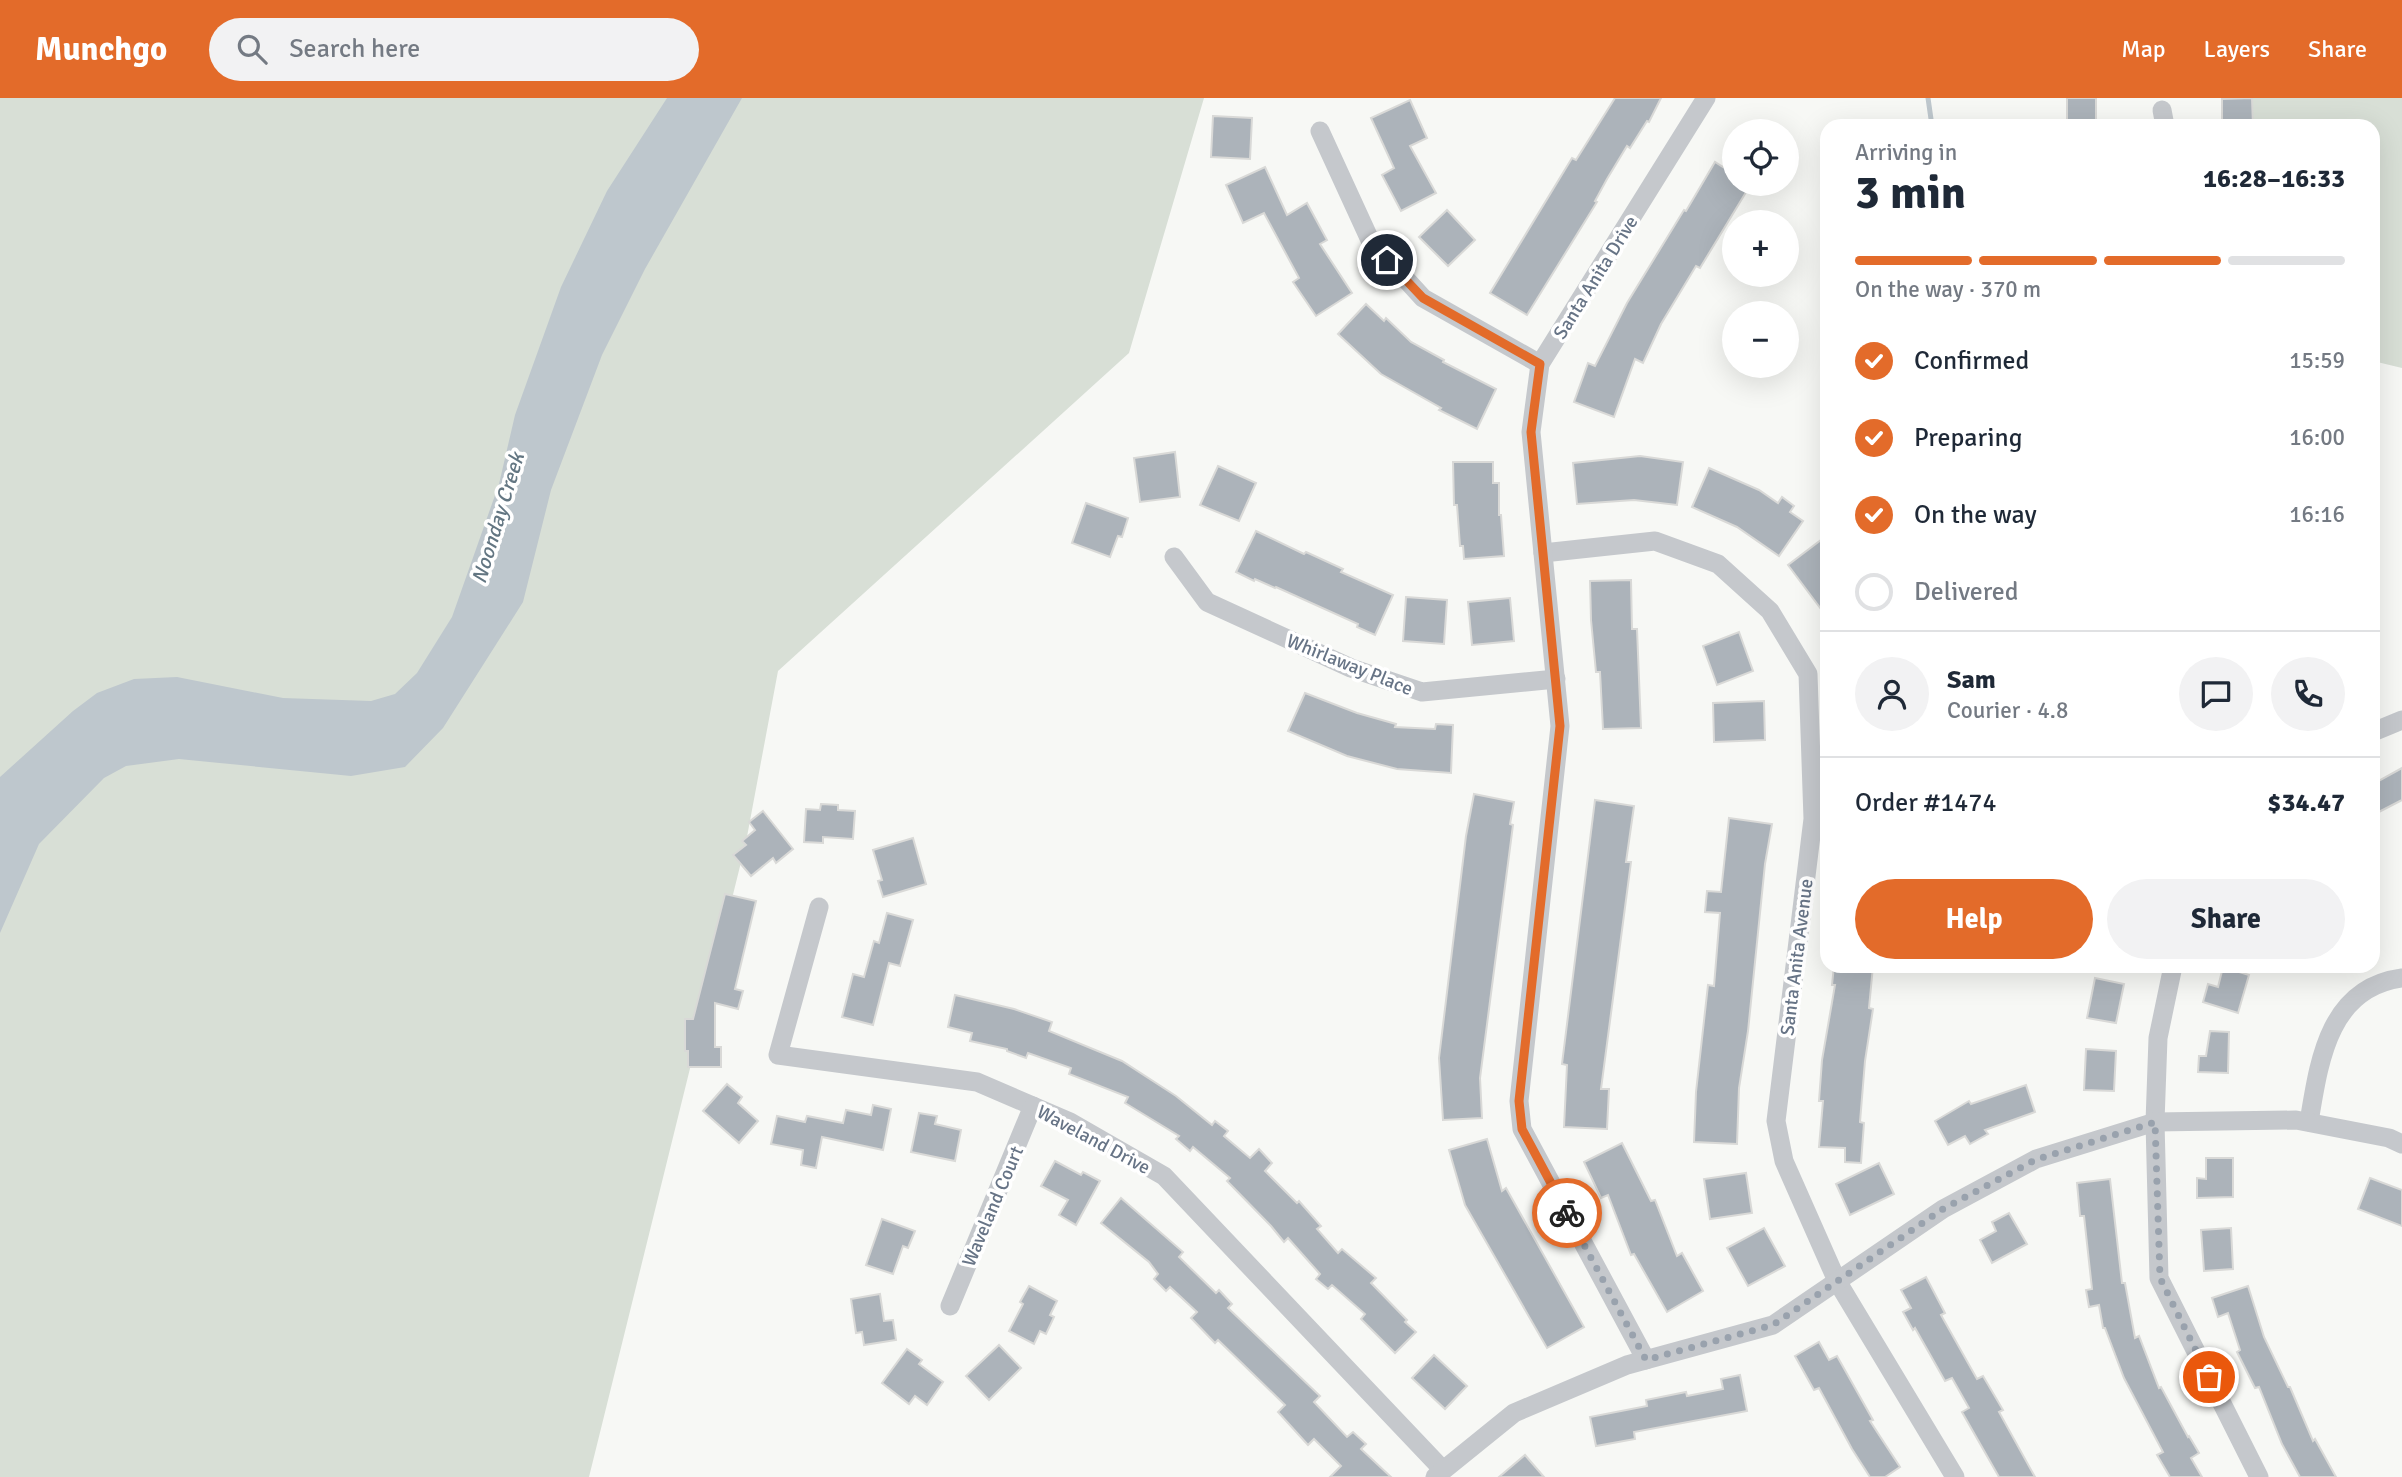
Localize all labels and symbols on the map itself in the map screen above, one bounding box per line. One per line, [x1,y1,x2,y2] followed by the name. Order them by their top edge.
[1548,211,1643,344] street label: Santa Anita Drive
[1357,230,1417,290] pin
[466,447,531,586] water label: Noonday Creek
[1283,629,1416,701] street label: Whirlaway Place
[1775,877,1819,1037] street label: Santa Anita Avenue
[1033,1100,1154,1180] street label: Waveland Drive
[957,1142,1029,1270] street label: Waveland Court
[1532,1178,1602,1248] courier
[2179,1347,2239,1407] pin

